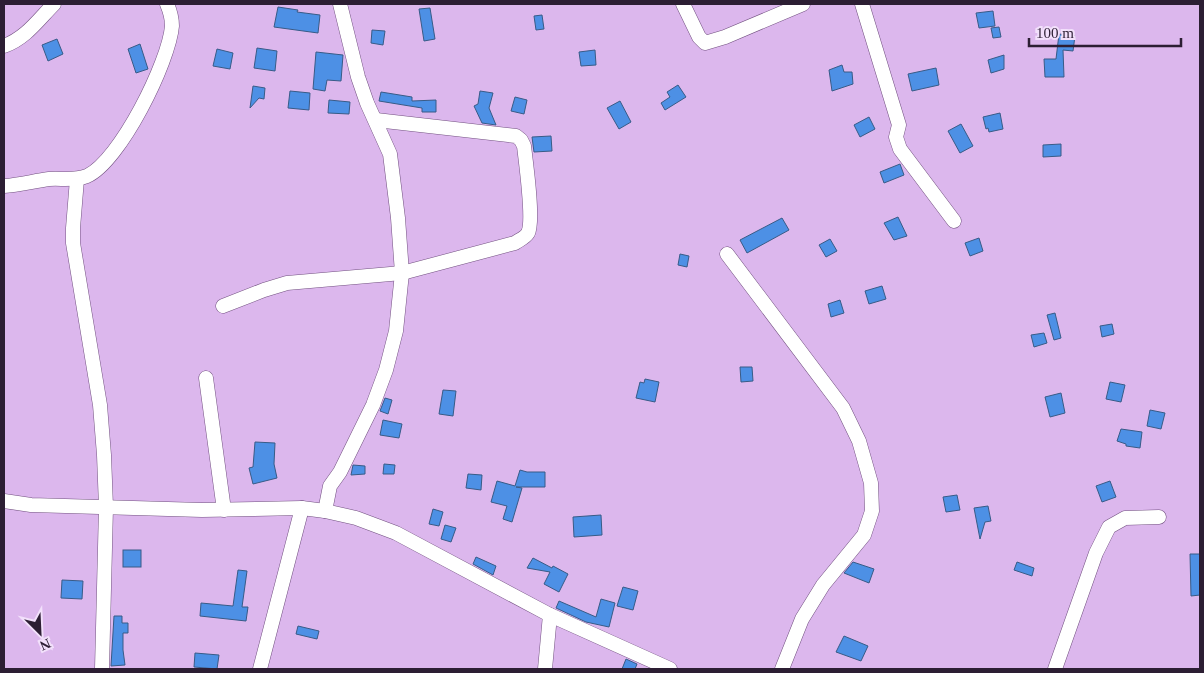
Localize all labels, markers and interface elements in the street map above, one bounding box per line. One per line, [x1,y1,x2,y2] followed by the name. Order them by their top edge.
[1029,15,1182,47] scale bar
[1036,25,1074,41] text: 100 m
[15,608,65,658] north arrow
[37,636,53,653] text: N

